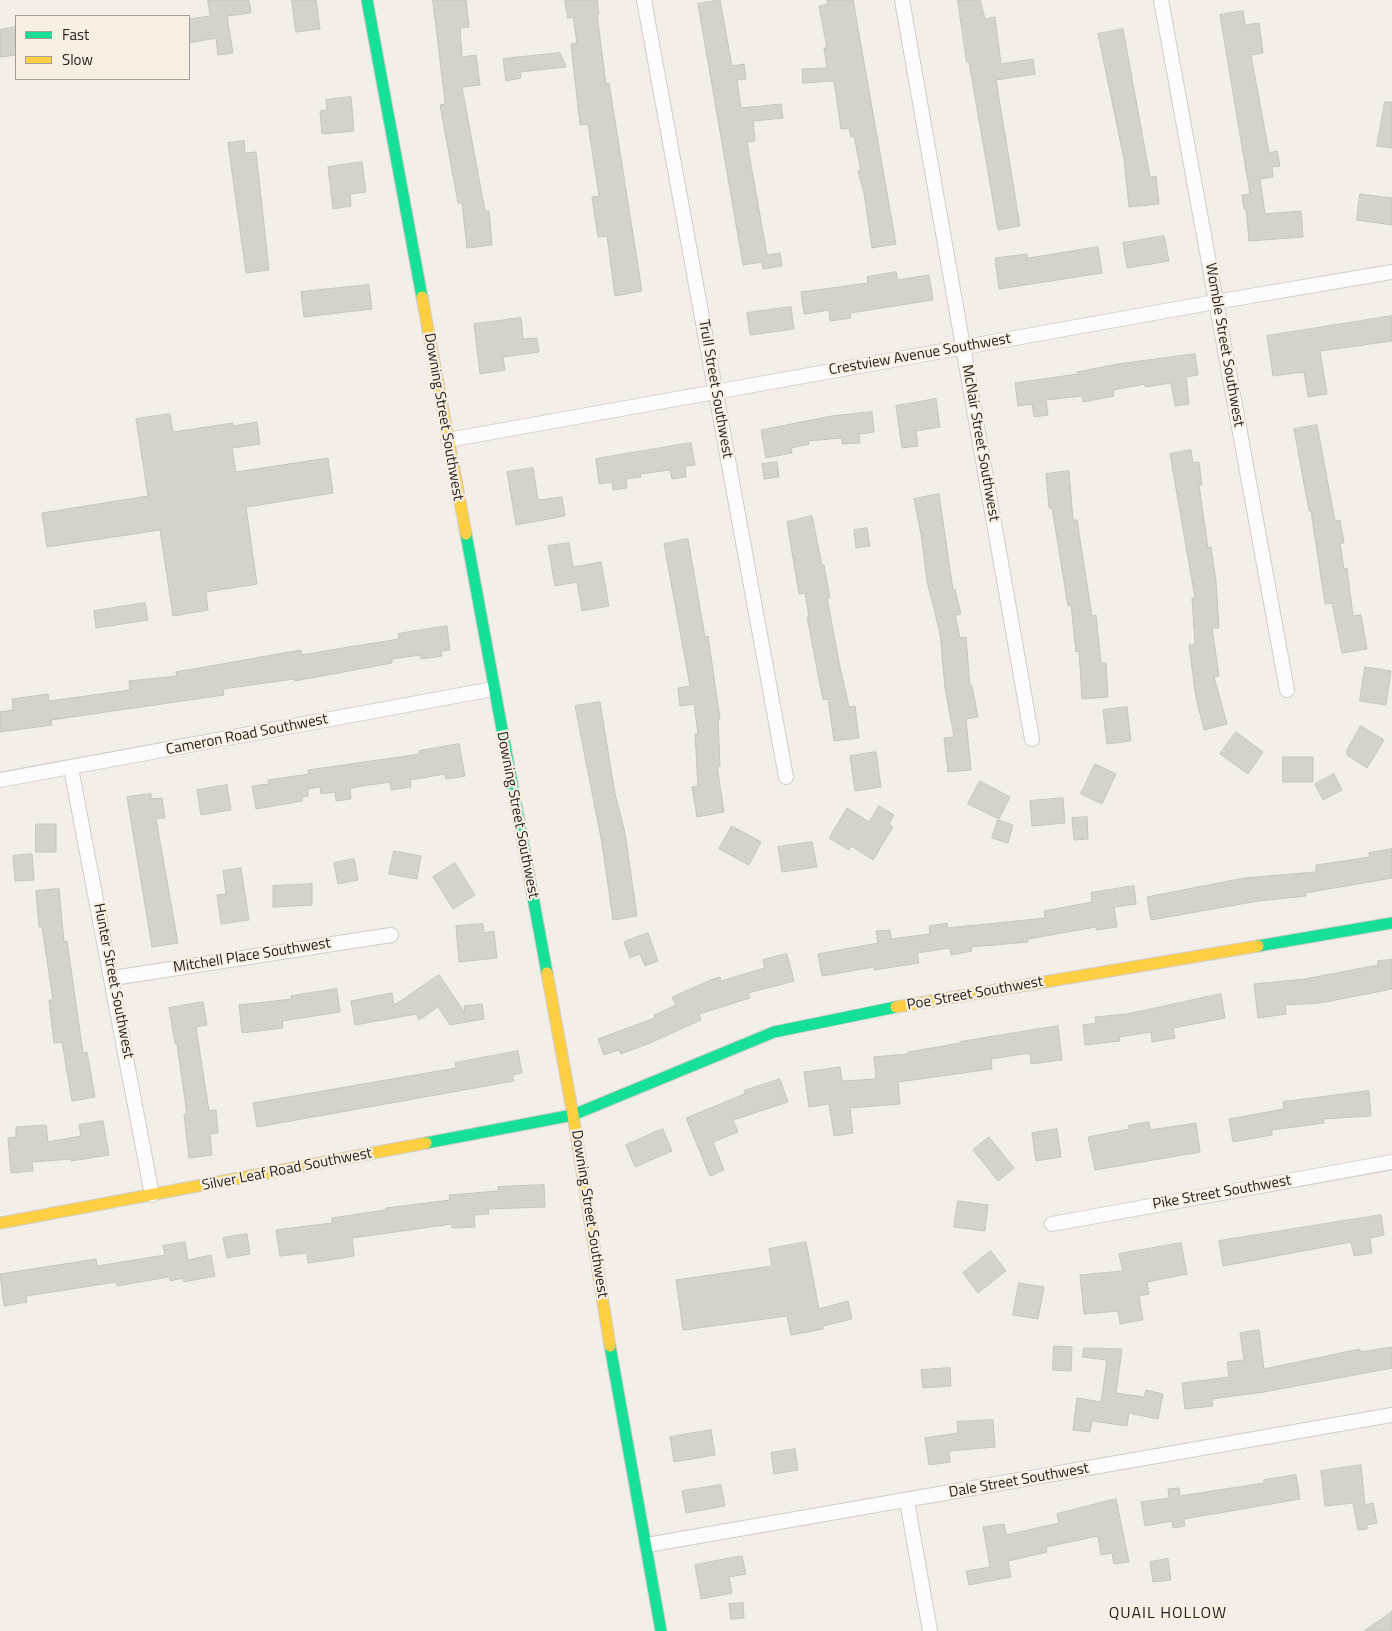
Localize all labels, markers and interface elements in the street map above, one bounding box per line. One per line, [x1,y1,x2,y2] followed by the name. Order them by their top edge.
[15,15,190,80] legend
[62,23,89,46] text: Fast
[62,48,93,71] text: Slow
[1201,262,1247,428] street label: Womble Street Southwest
[694,318,736,460] street label: Trull Street Southwest
[828,330,1012,380] street label: Crestview Avenue Southwest
[419,332,467,502] street label: Downing Street Southwest
[957,363,1003,523] street label: McNair Street Southwest
[165,710,329,760] street label: Cameron Road Southwest
[492,730,542,900] street label: Downing Street Southwest
[89,902,137,1060] street label: Hunter Street Southwest
[172,935,332,977] street label: Mitchell Place Southwest
[905,973,1045,1015] street label: Poe Street Southwest
[567,1129,611,1299] street label: Downing Street Southwest
[201,1145,373,1195] street label: Silver Leaf Road Southwest
[1151,1172,1293,1214] street label: Pike Street Southwest
[948,1460,1090,1502] street label: Dale Street Southwest
[1107,1604,1229,1624] district label: QUAIL HOLLOW

